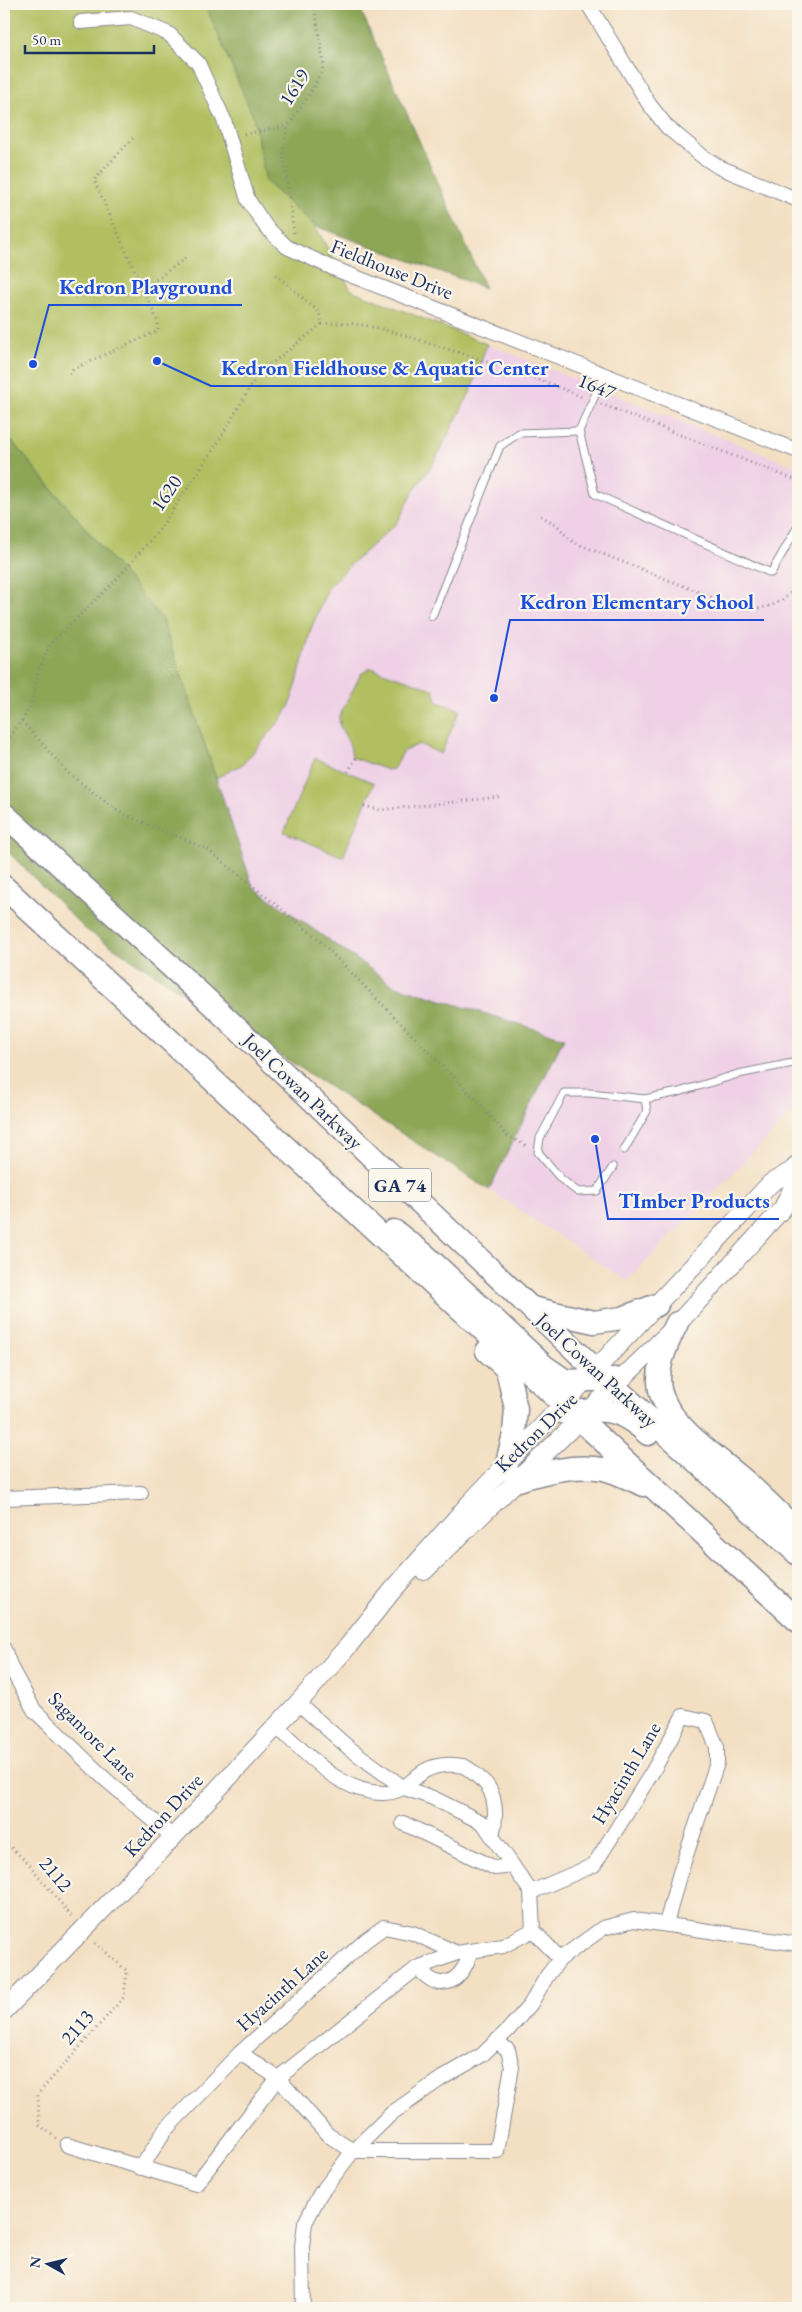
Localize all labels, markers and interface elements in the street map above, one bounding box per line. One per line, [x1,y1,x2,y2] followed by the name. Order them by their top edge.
[25,22,154,54] scale bar
[32,30,61,49] text: 50 m
[273,63,315,110] street label: 1619
[327,233,457,305] street label: Fieldhouse Drive
[49,269,242,305] callout: Kedron Playground
[59,273,233,300] text: Kedron Playground
[211,350,559,386] callout: Kedron Fieldhouse & Aquatic Center
[221,354,549,381] text: Kedron Fieldhouse & Aquatic Center
[574,367,620,405] street label: 1647
[144,469,188,516] street label: 1620
[510,584,764,620] callout: Kedron Elementary School
[520,588,754,615] text: Kedron Elementary School
[236,1026,369,1155] street label: Joel Cowan Parkway
[369,1168,431,1202] road number: GA 74
[608,1183,779,1219] callout: TImber Products
[618,1187,770,1214] text: TImber Products
[529,1306,663,1433] street label: Joel Cowan Parkway
[489,1386,583,1478] street label: Kedron Drive
[43,1686,143,1786] street label: Sagamore Lane
[585,1717,667,1829] street label: Hyacinth Lane
[118,1768,209,1862] street label: Kedron Drive
[34,1851,79,1897] street label: 2112
[231,1941,334,2037] street label: Hyacinth Lane
[55,2004,99,2050] street label: 2113
[22,2240,72,2290] north arrow
[25,2255,45,2269] text: N

